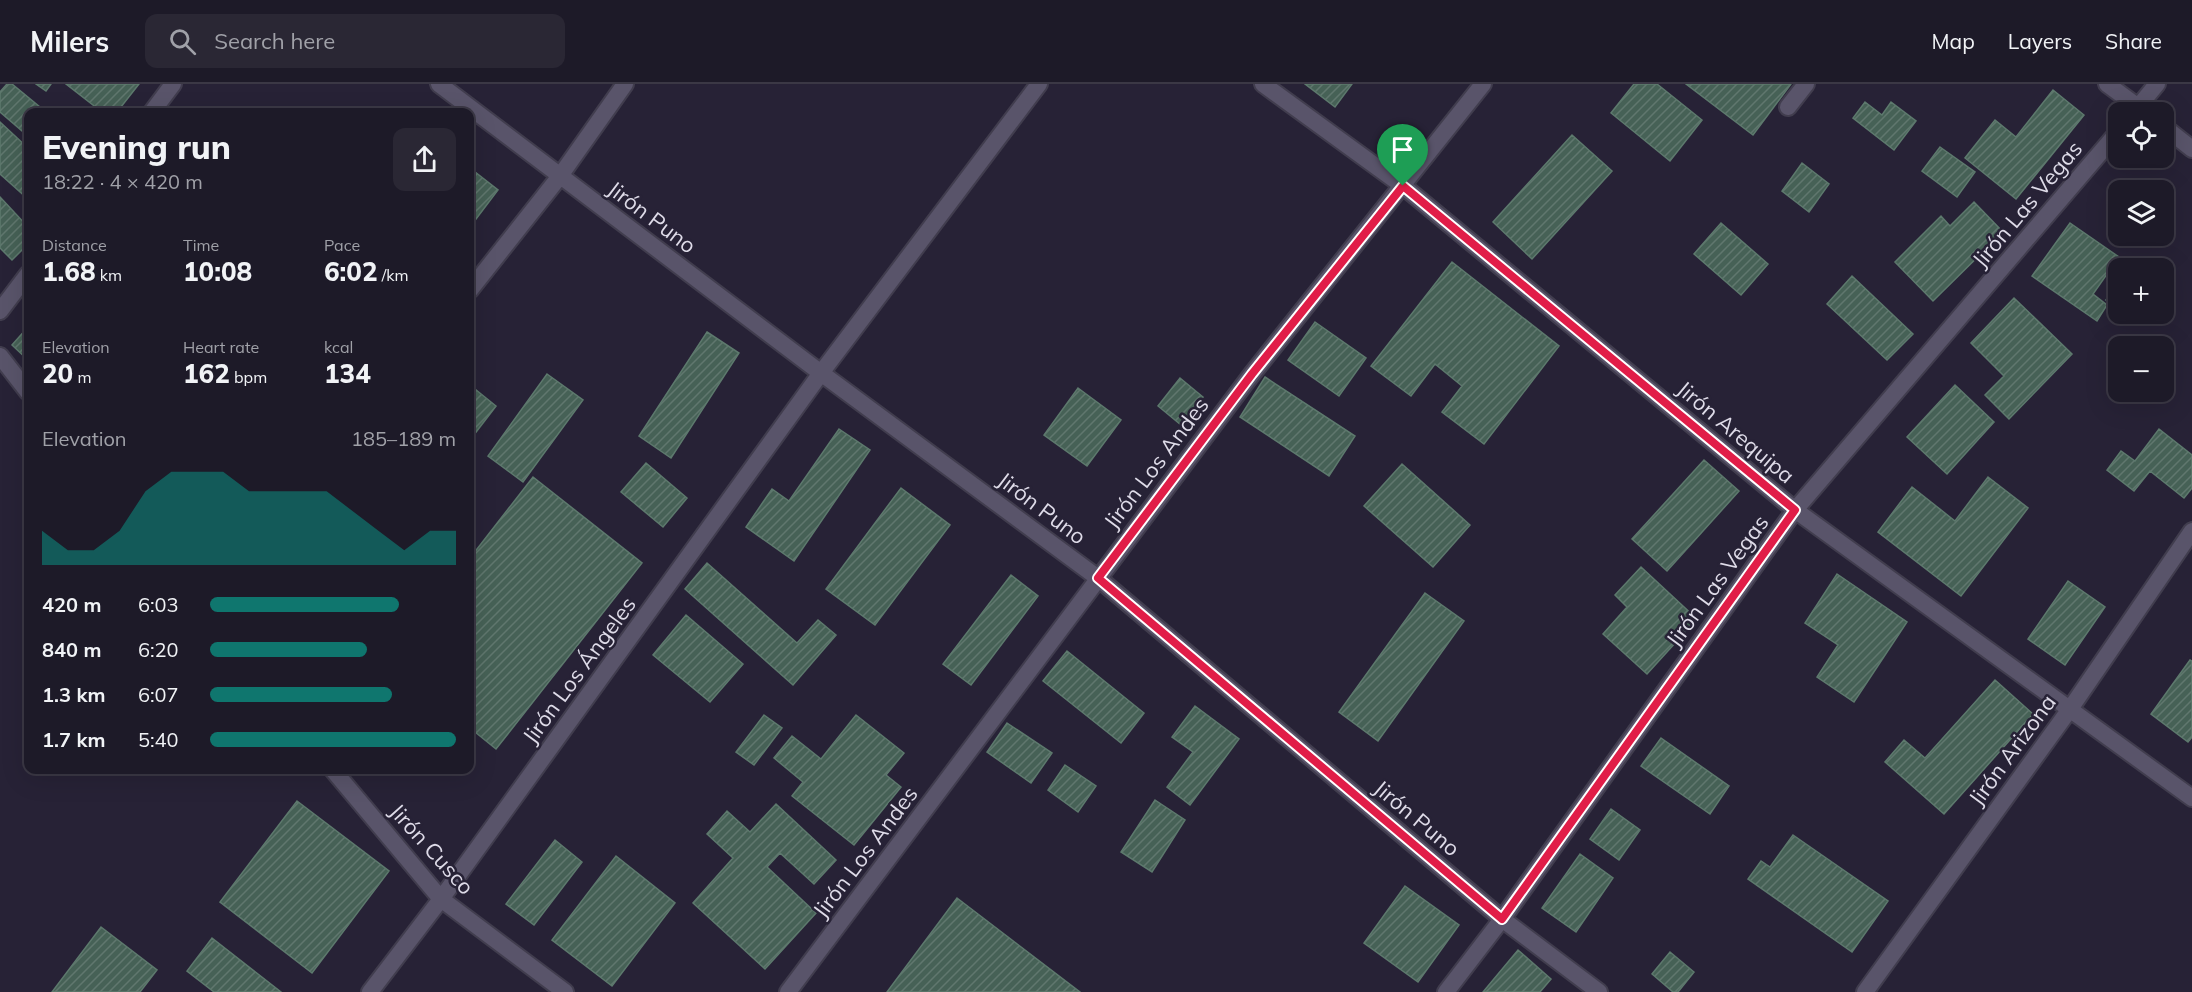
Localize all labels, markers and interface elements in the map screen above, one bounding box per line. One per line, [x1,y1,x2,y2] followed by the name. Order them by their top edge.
[145,14,565,68] search box
[30,24,109,59] text: Milers
[166,25,199,58] icon: search
[214,27,335,55] text: Search here
[1932,28,1975,54] text: Map
[2008,28,2072,54] text: Layers
[2105,28,2162,54] text: Share
[2108,102,2174,402] map controls
[2108,102,2174,168] button: locate
[1377,124,1428,186] pin
[42,126,231,167] text: Evening run
[393,128,456,191] button: share
[1386,133,1419,166] icon: arrive
[1966,135,2088,273] street label: Jirón Las Vegas
[42,169,203,194] text: 18:22 · 4 × 420 m
[602,175,702,259] street label: Jirón Puno
[2108,180,2174,246] button: layers
[42,235,107,255] text: Distance
[183,235,219,255] text: Time
[324,235,360,255] text: Pace
[42,255,96,288] text: 1.68
[183,255,252,288] text: 10:08
[324,255,378,288] text: 6:02
[2108,258,2174,324] button: +
[96,265,122,285] text: km
[378,265,409,285] text: /km
[2108,336,2174,402] button: −
[42,337,110,357] text: Elevation
[183,337,259,357] text: Heart rate
[324,337,353,357] text: kcal
[42,357,73,390] text: 20
[183,357,230,390] text: 162
[324,357,371,390] text: 134
[73,367,91,387] text: m
[230,367,267,387] text: bpm
[1671,375,1801,489] street label: Jirón Arequipa
[1097,392,1215,534] street label: Jirón Los Andes
[42,426,127,451] text: Elevation
[351,426,456,451] text: 185–189 m
[992,466,1092,550] street label: Jirón Puno
[1660,509,1774,653] street label: Jirón Las Vegas
[516,591,642,749] street label: Jirón Los Ángeles
[42,592,101,617] text: 420 m
[138,592,179,617] text: 6:03
[42,637,101,662] text: 840 m
[138,637,179,662] text: 6:20
[42,682,105,707] text: 1.3 km
[138,682,179,707] text: 6:07
[1962,689,2062,811] street label: Jirón Arizona
[42,727,105,752] text: 1.7 km
[138,727,179,752] text: 5:40
[1368,774,1466,862] street label: Jirón Puno
[806,781,924,923] street label: Jirón Los Andes
[384,798,480,900] street label: Jirón Cusco

